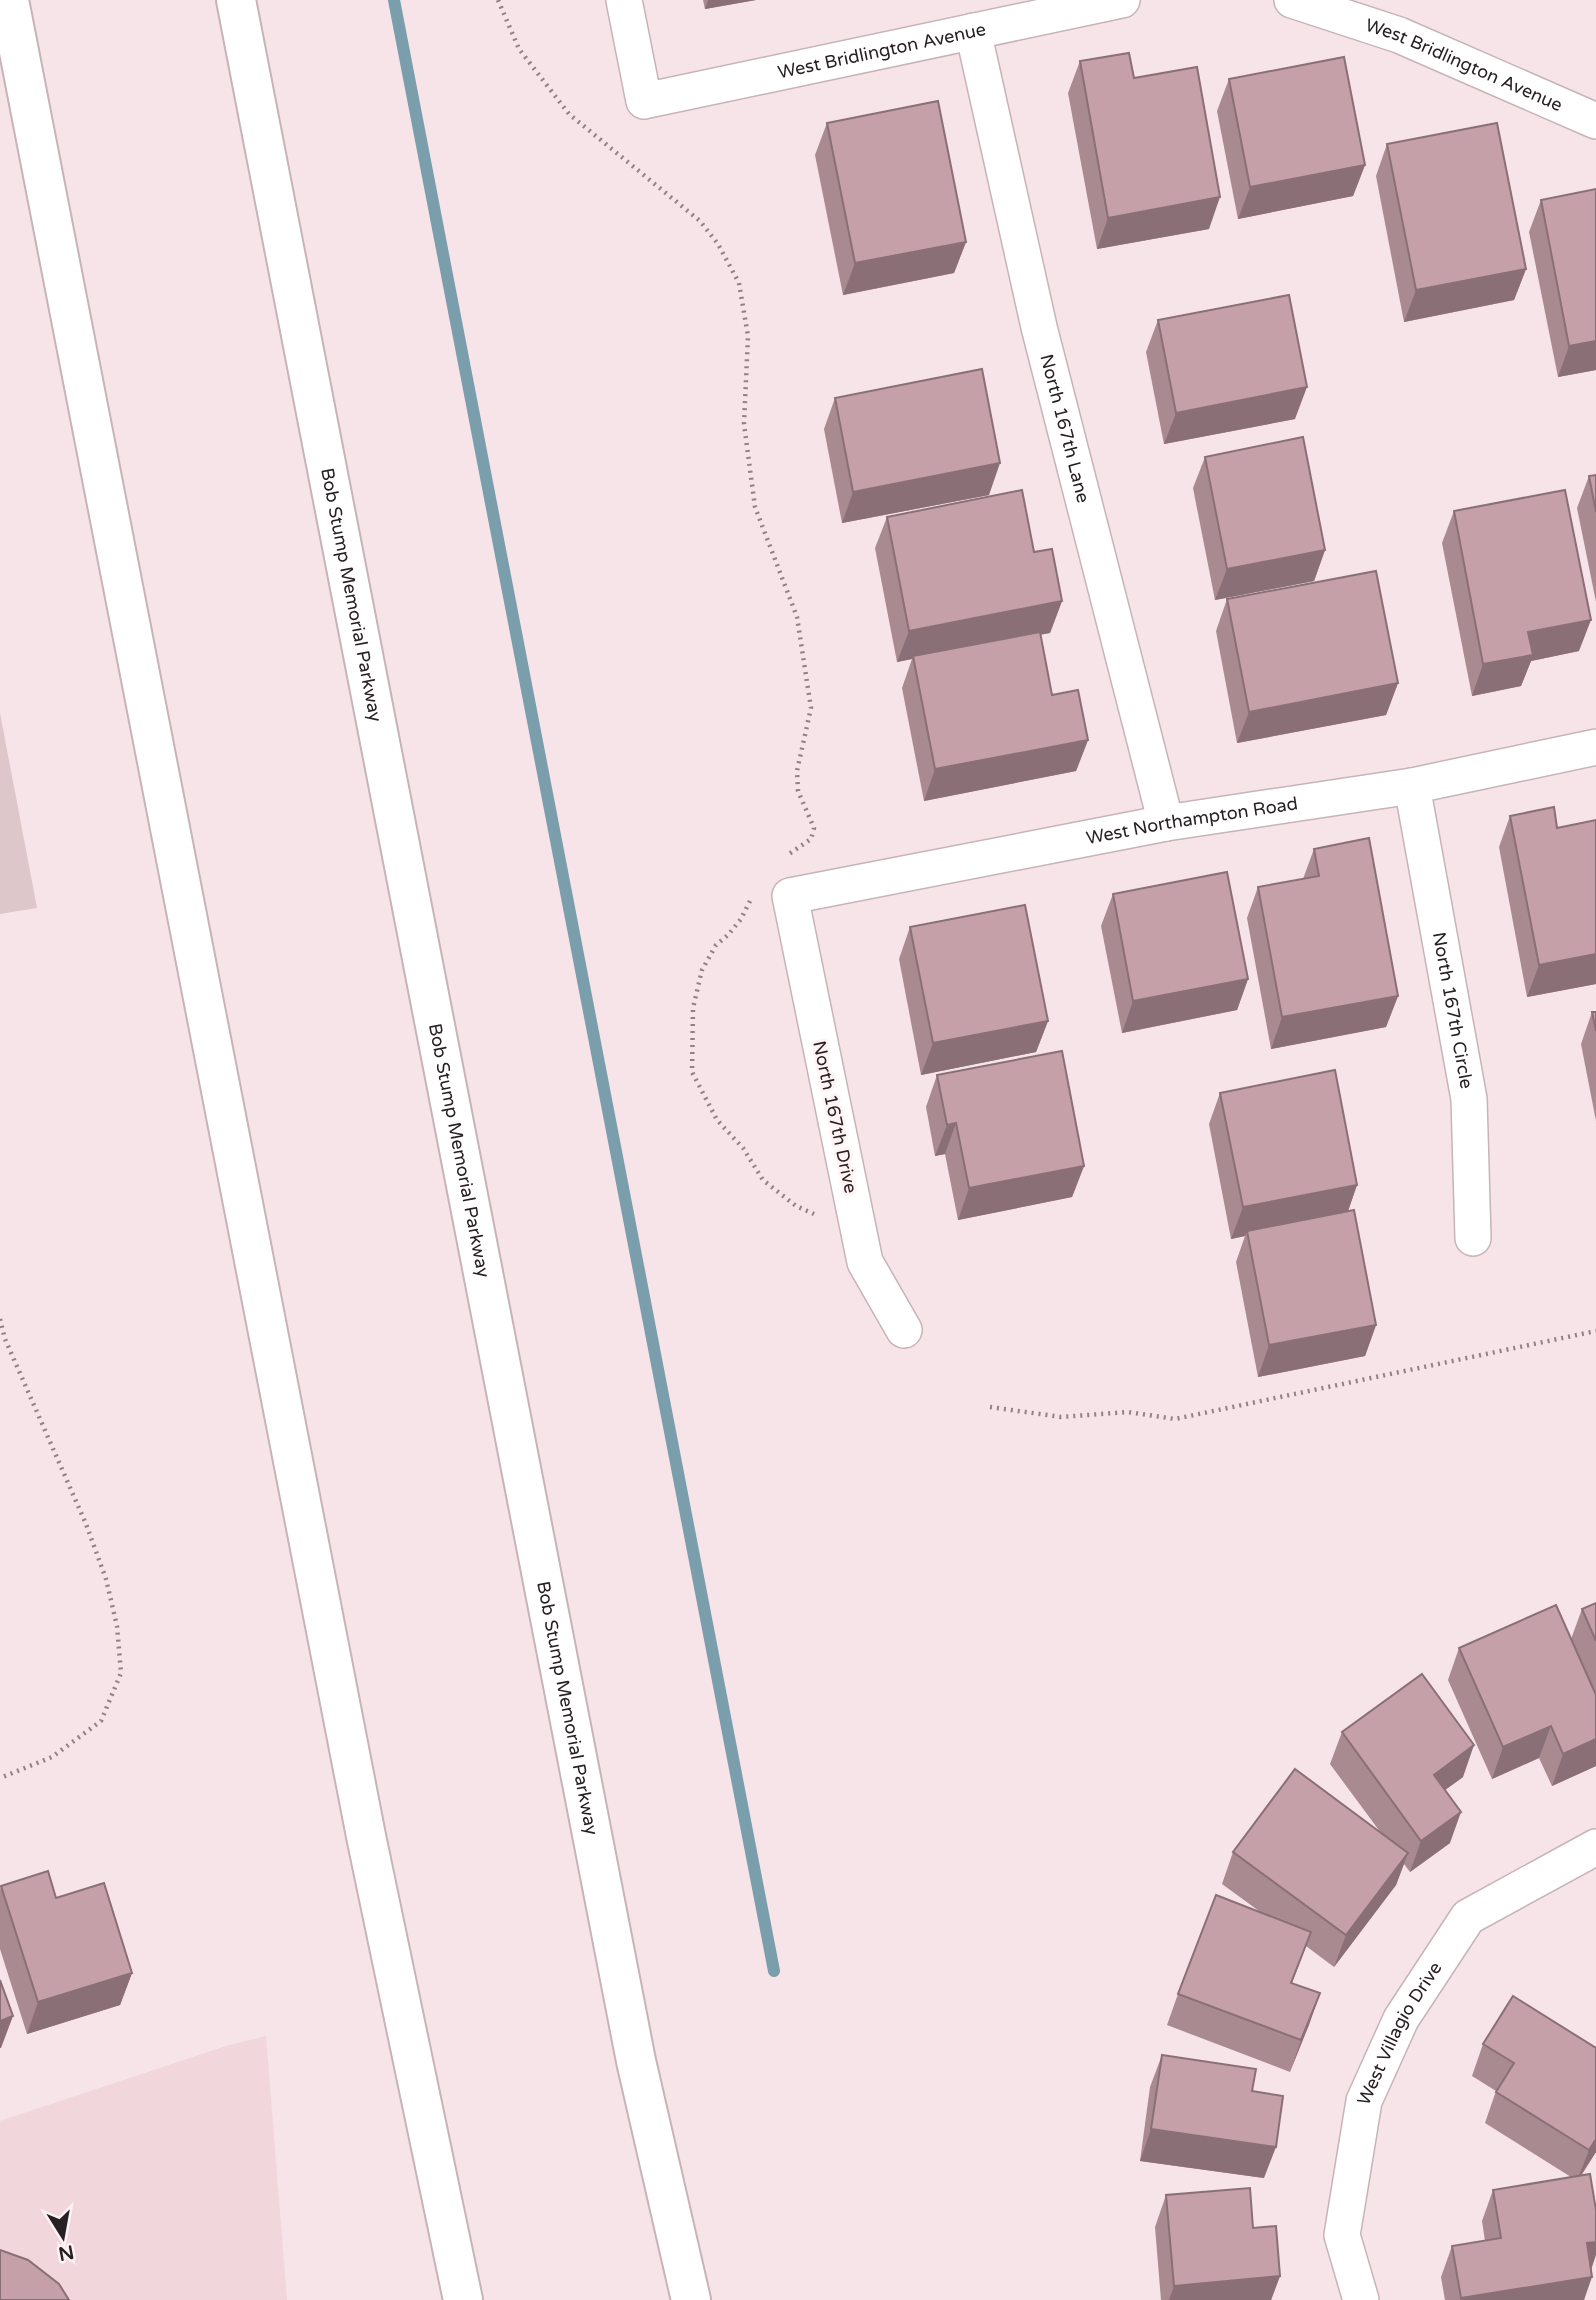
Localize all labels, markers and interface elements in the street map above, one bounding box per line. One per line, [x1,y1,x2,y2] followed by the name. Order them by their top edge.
[1363,14,1566,116] street label: West Bridlington Avenue
[776,18,988,83] street label: West Bridlington Avenue
[1035,352,1095,505] street label: North 167th Lane
[316,466,387,724] street label: Bob Stump Memorial Parkway
[1084,792,1299,849] street label: West Northampton Road
[1428,930,1478,1091] street label: North 167th Circle
[424,1022,495,1280] street label: Bob Stump Memorial Parkway
[808,1039,862,1195] street label: North 167th Drive
[532,1579,603,1837] street label: Bob Stump Memorial Parkway
[1353,1958,1447,2108] street label: West Villagio Drive
[28,2202,98,2272] north arrow
[56,2240,76,2265] text: N

